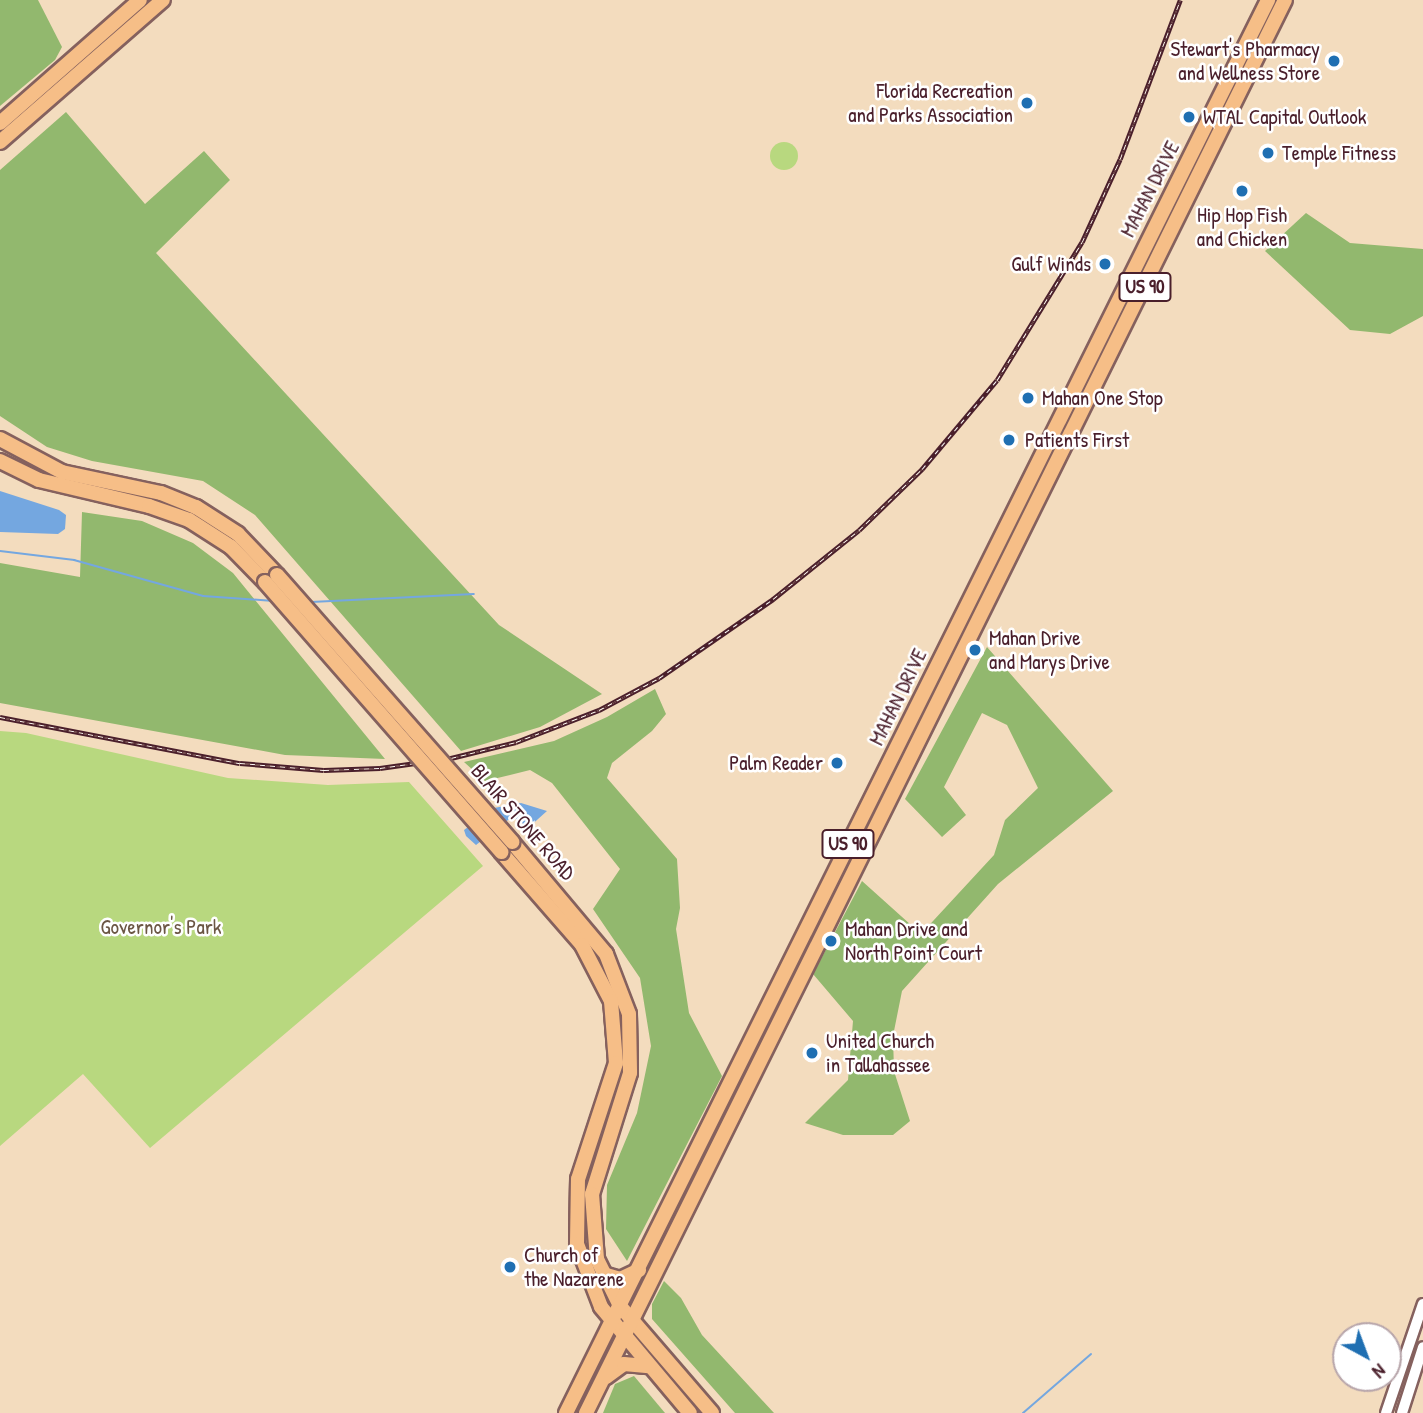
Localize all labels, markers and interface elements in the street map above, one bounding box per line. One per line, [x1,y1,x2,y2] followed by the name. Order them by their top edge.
[1170,36,1320,86] place label: Stewart's Pharmacy and Wellness Store
[1326,53,1342,69] marker: Stewart's Pharmacy and Wellness Store
[848,78,1013,128] place label: Florida Recreation and Parks Association
[1019,95,1035,111] marker: Florida Recreation and Parks Association
[1203,104,1366,130] place label: WTAL Capital Outlook
[1181,109,1197,125] marker: WTAL Capital Outlook
[1115,137,1185,241] street label: MAHAN DRIVE
[1282,140,1396,166] place label: Temple Fitness
[1260,145,1276,161] marker: Temple Fitness
[1234,183,1250,199] marker: Hip Hop Fish and Chicken
[1197,202,1287,252] place label: Hip Hop Fish and Chicken
[1011,251,1091,277] place label: Gulf Winds
[1097,256,1113,272] marker: Gulf Winds
[1117,272,1173,302] road number: US 90
[1042,385,1163,411] place label: Mahan One Stop
[1020,390,1036,406] marker: Mahan One Stop
[1025,427,1129,453] place label: Patients First
[999,430,1019,450] marker: Patients First
[989,625,1110,675] place label: Mahan Drive and Marys Drive
[967,642,983,658] marker: Mahan Drive and Marys Drive
[864,645,932,749] street label: MAHAN DRIVE
[729,750,823,776] place label: Palm Reader
[829,755,845,771] marker: Palm Reader
[466,759,580,885] street label: BLAIR STONE ROAD
[820,828,876,860] road number: US 90
[101,914,221,940] park label: Governor's Park
[845,916,982,966] place label: Mahan Drive and North Point Court
[823,933,839,949] marker: Mahan Drive and North Point Court
[826,1028,934,1078] place label: United Church in Tallahassee
[804,1045,820,1061] marker: United Church in Tallahassee
[524,1242,624,1292] place label: Church of the Nazarene
[502,1259,518,1275] marker: Church of the Nazarene
[1332,1322,1402,1392] north arrow
[1367,1358,1392,1384] text: N

